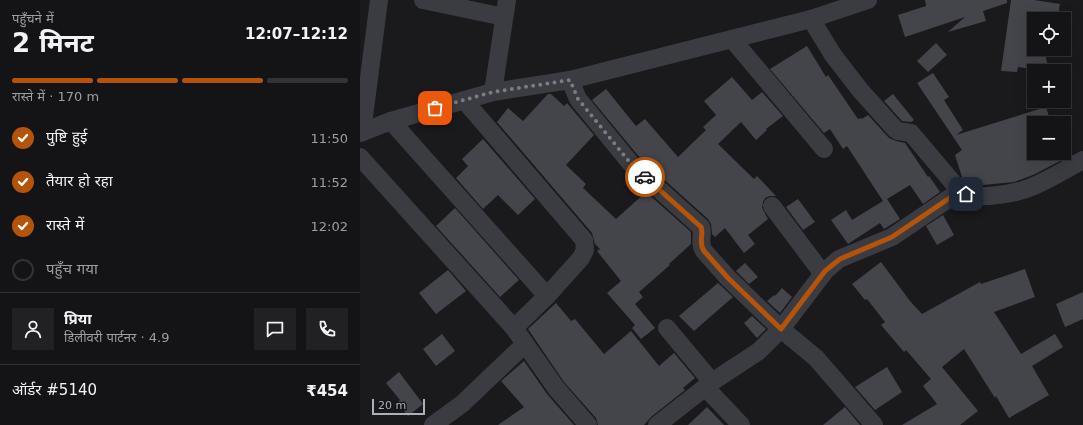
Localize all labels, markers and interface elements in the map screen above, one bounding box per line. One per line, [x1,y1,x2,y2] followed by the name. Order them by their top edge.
[12,11,54,26] text: पहुँचने में
[1027,12,1071,160] map controls
[1027,12,1071,56] button: locate
[245,25,348,43] text: 12:07–12:12
[12,28,94,58] text: 2 मिनट
[1027,64,1071,108] button: +
[12,89,99,104] text: रास्ते में · 170 m
[418,91,452,125] pin
[424,97,446,119] icon: bag
[1027,116,1071,160] button: −
[12,127,34,149] icon: check
[46,128,87,146] text: पुष्टि हुई
[311,131,348,146] text: 11:50
[625,157,665,197] courier
[634,166,656,188] icon: car
[12,171,34,193] icon: check
[46,172,113,190] text: तैयार हो रहा
[311,175,348,190] text: 11:52
[949,177,983,211] pin
[955,183,977,205] icon: home
[12,215,34,237] icon: check
[46,216,84,234] text: रास्ते में
[311,219,348,234] text: 12:02
[46,260,98,278] text: पहुँच गया
[12,308,54,350] button: person
[254,308,296,350] button: chat
[306,308,348,350] button: phone
[64,310,92,328] text: प्रिया
[64,330,169,345] text: डिलीवरी पार्टनर · 4.9
[12,381,97,399] text: ऑर्डर #5140
[306,382,348,400] text: ₹454
[372,397,425,416] scale bar
[378,399,406,412] text: 20 m

